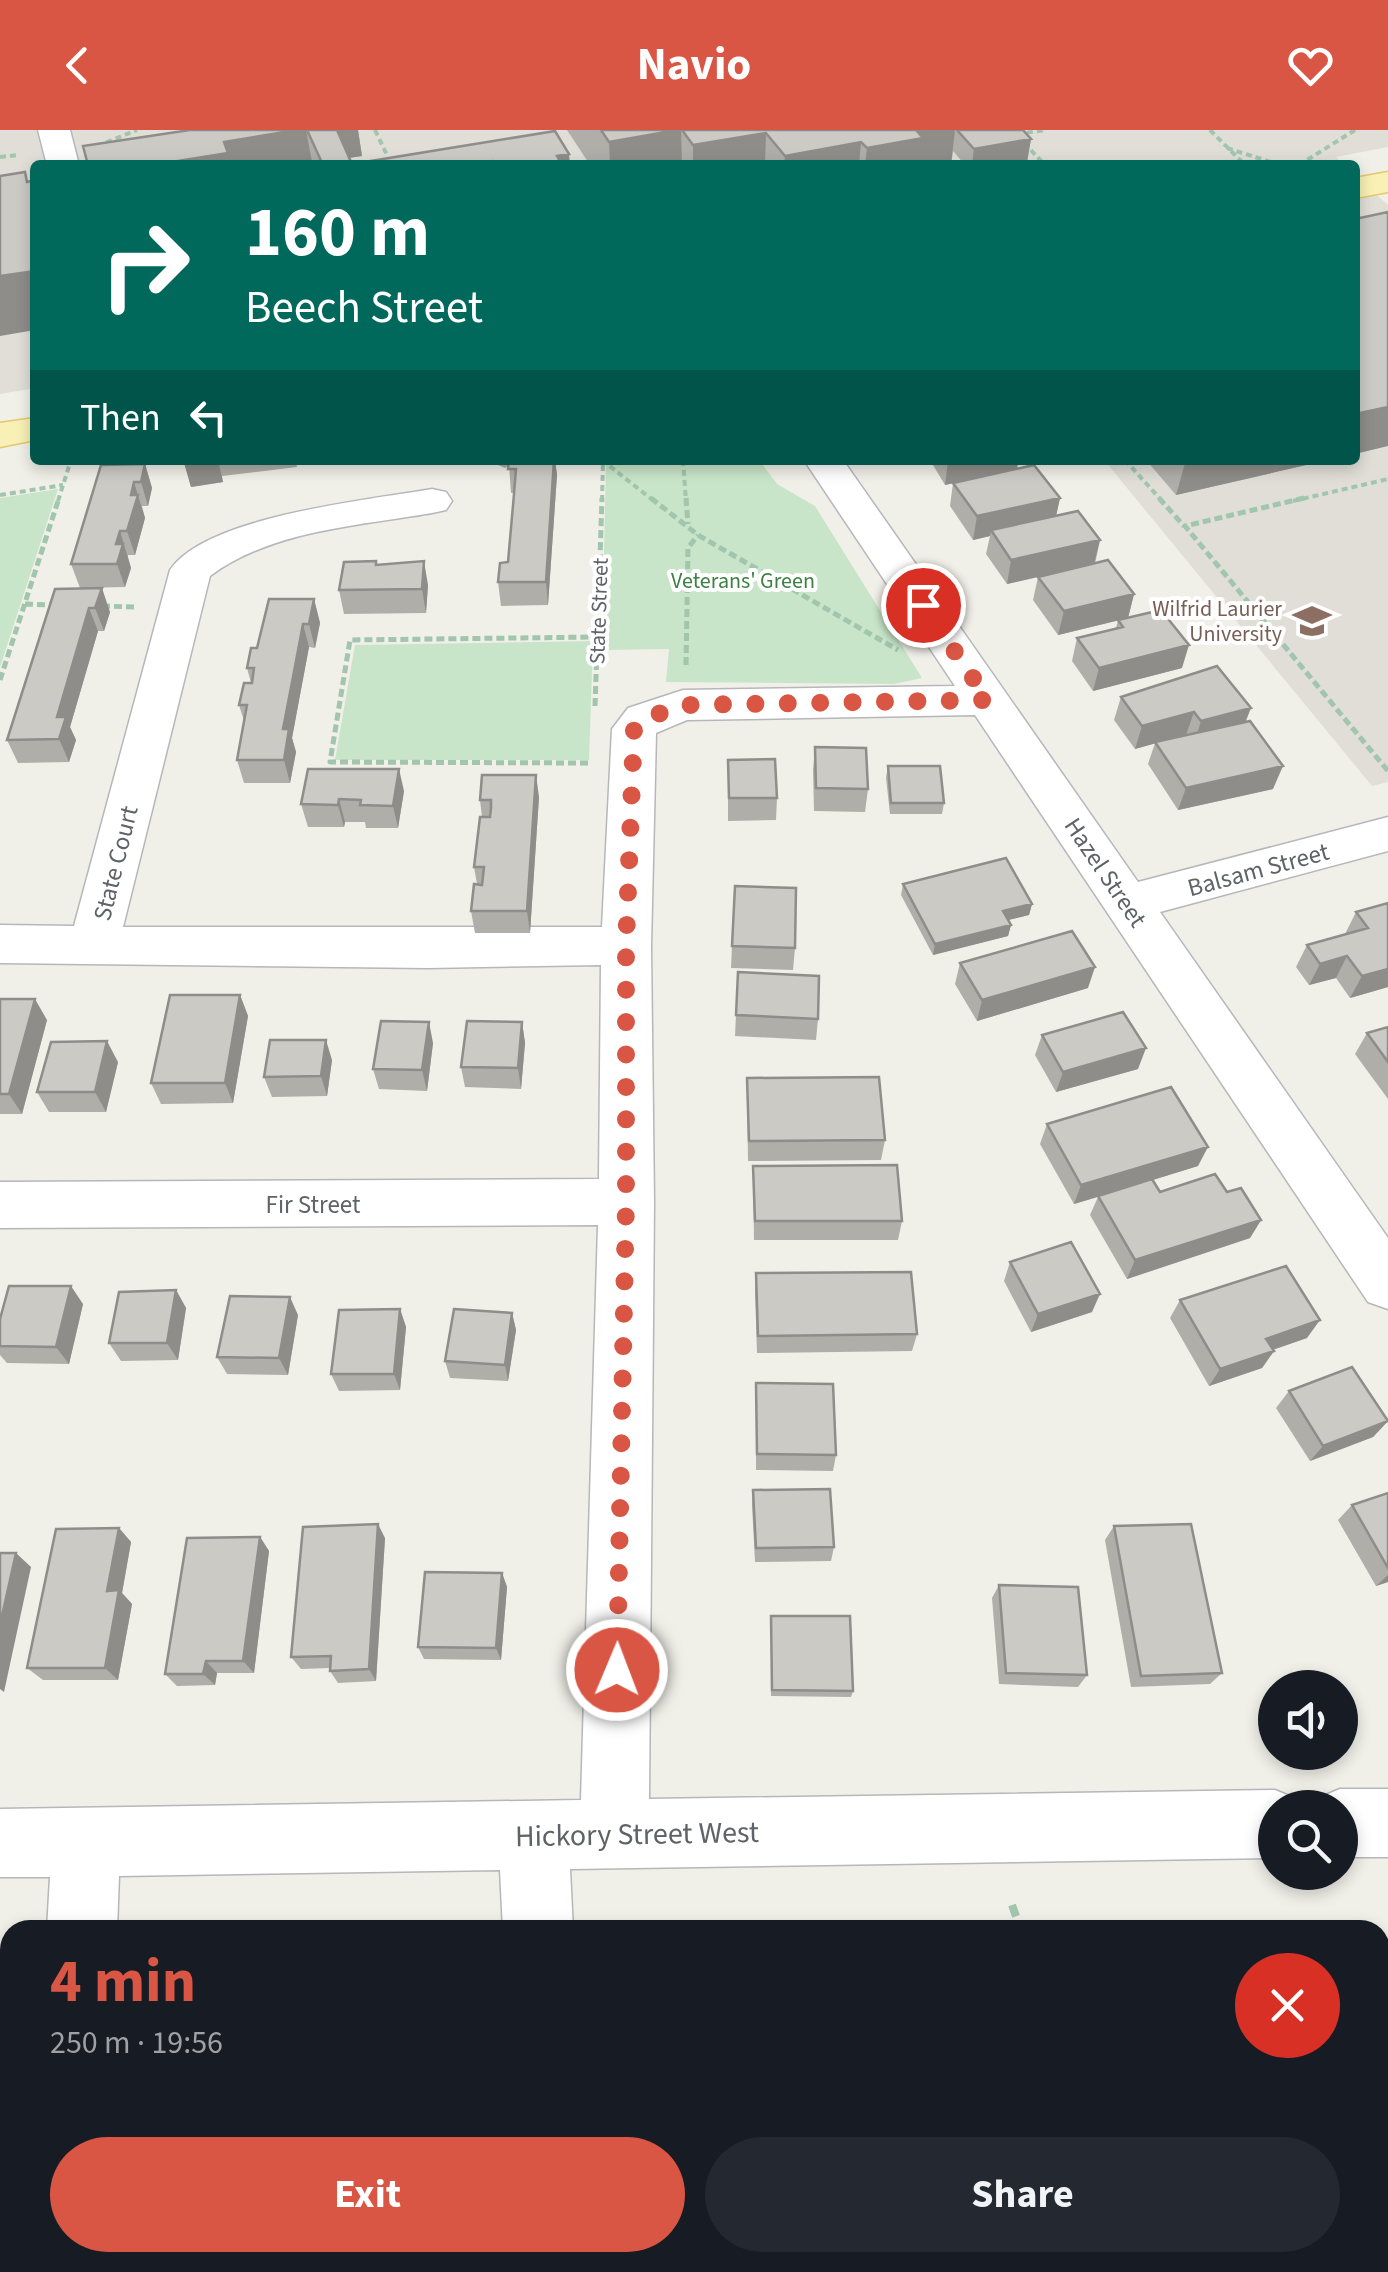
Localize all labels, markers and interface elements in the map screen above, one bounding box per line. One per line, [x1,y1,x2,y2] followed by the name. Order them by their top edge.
[637,33,751,97] text: Navio
[50,38,105,93] icon: back
[1283,38,1338,93] icon: heart
[245,183,430,283] text: 160 m
[80,200,210,330] icon: right
[245,276,483,340] text: Beech Street
[181,390,236,445] icon: left
[80,391,161,445] text: Then
[581,557,617,665] street label: State Street
[881,563,966,648] pin
[671,565,815,597] park label: Veterans' Green
[896,578,951,633] icon: arrive
[1152,593,1283,650] place label: Wilfrid Laurier University
[1291,600,1333,642] school or university icon: Wilfrid Laurier University
[84,802,148,924] street label: State Court
[1055,810,1156,935] street label: Hazel Street
[1184,834,1334,906] street label: Balsam Street
[266,1187,361,1223] street label: Fir Street
[565,1618,669,1722] position arrow
[1258,1670,1358,1890] map controls
[1258,1670,1358,1770] button: sound
[1258,1790,1358,1890] button: search
[515,1811,759,1858] street label: Hickory Street West
[50,1940,196,2025] text: 4 min
[1235,1953,1340,2058] button: close
[50,2020,223,2066] text: 250 m · 19:56
[50,2137,685,2252] button: Exit
[705,2137,1340,2252] button: Share

